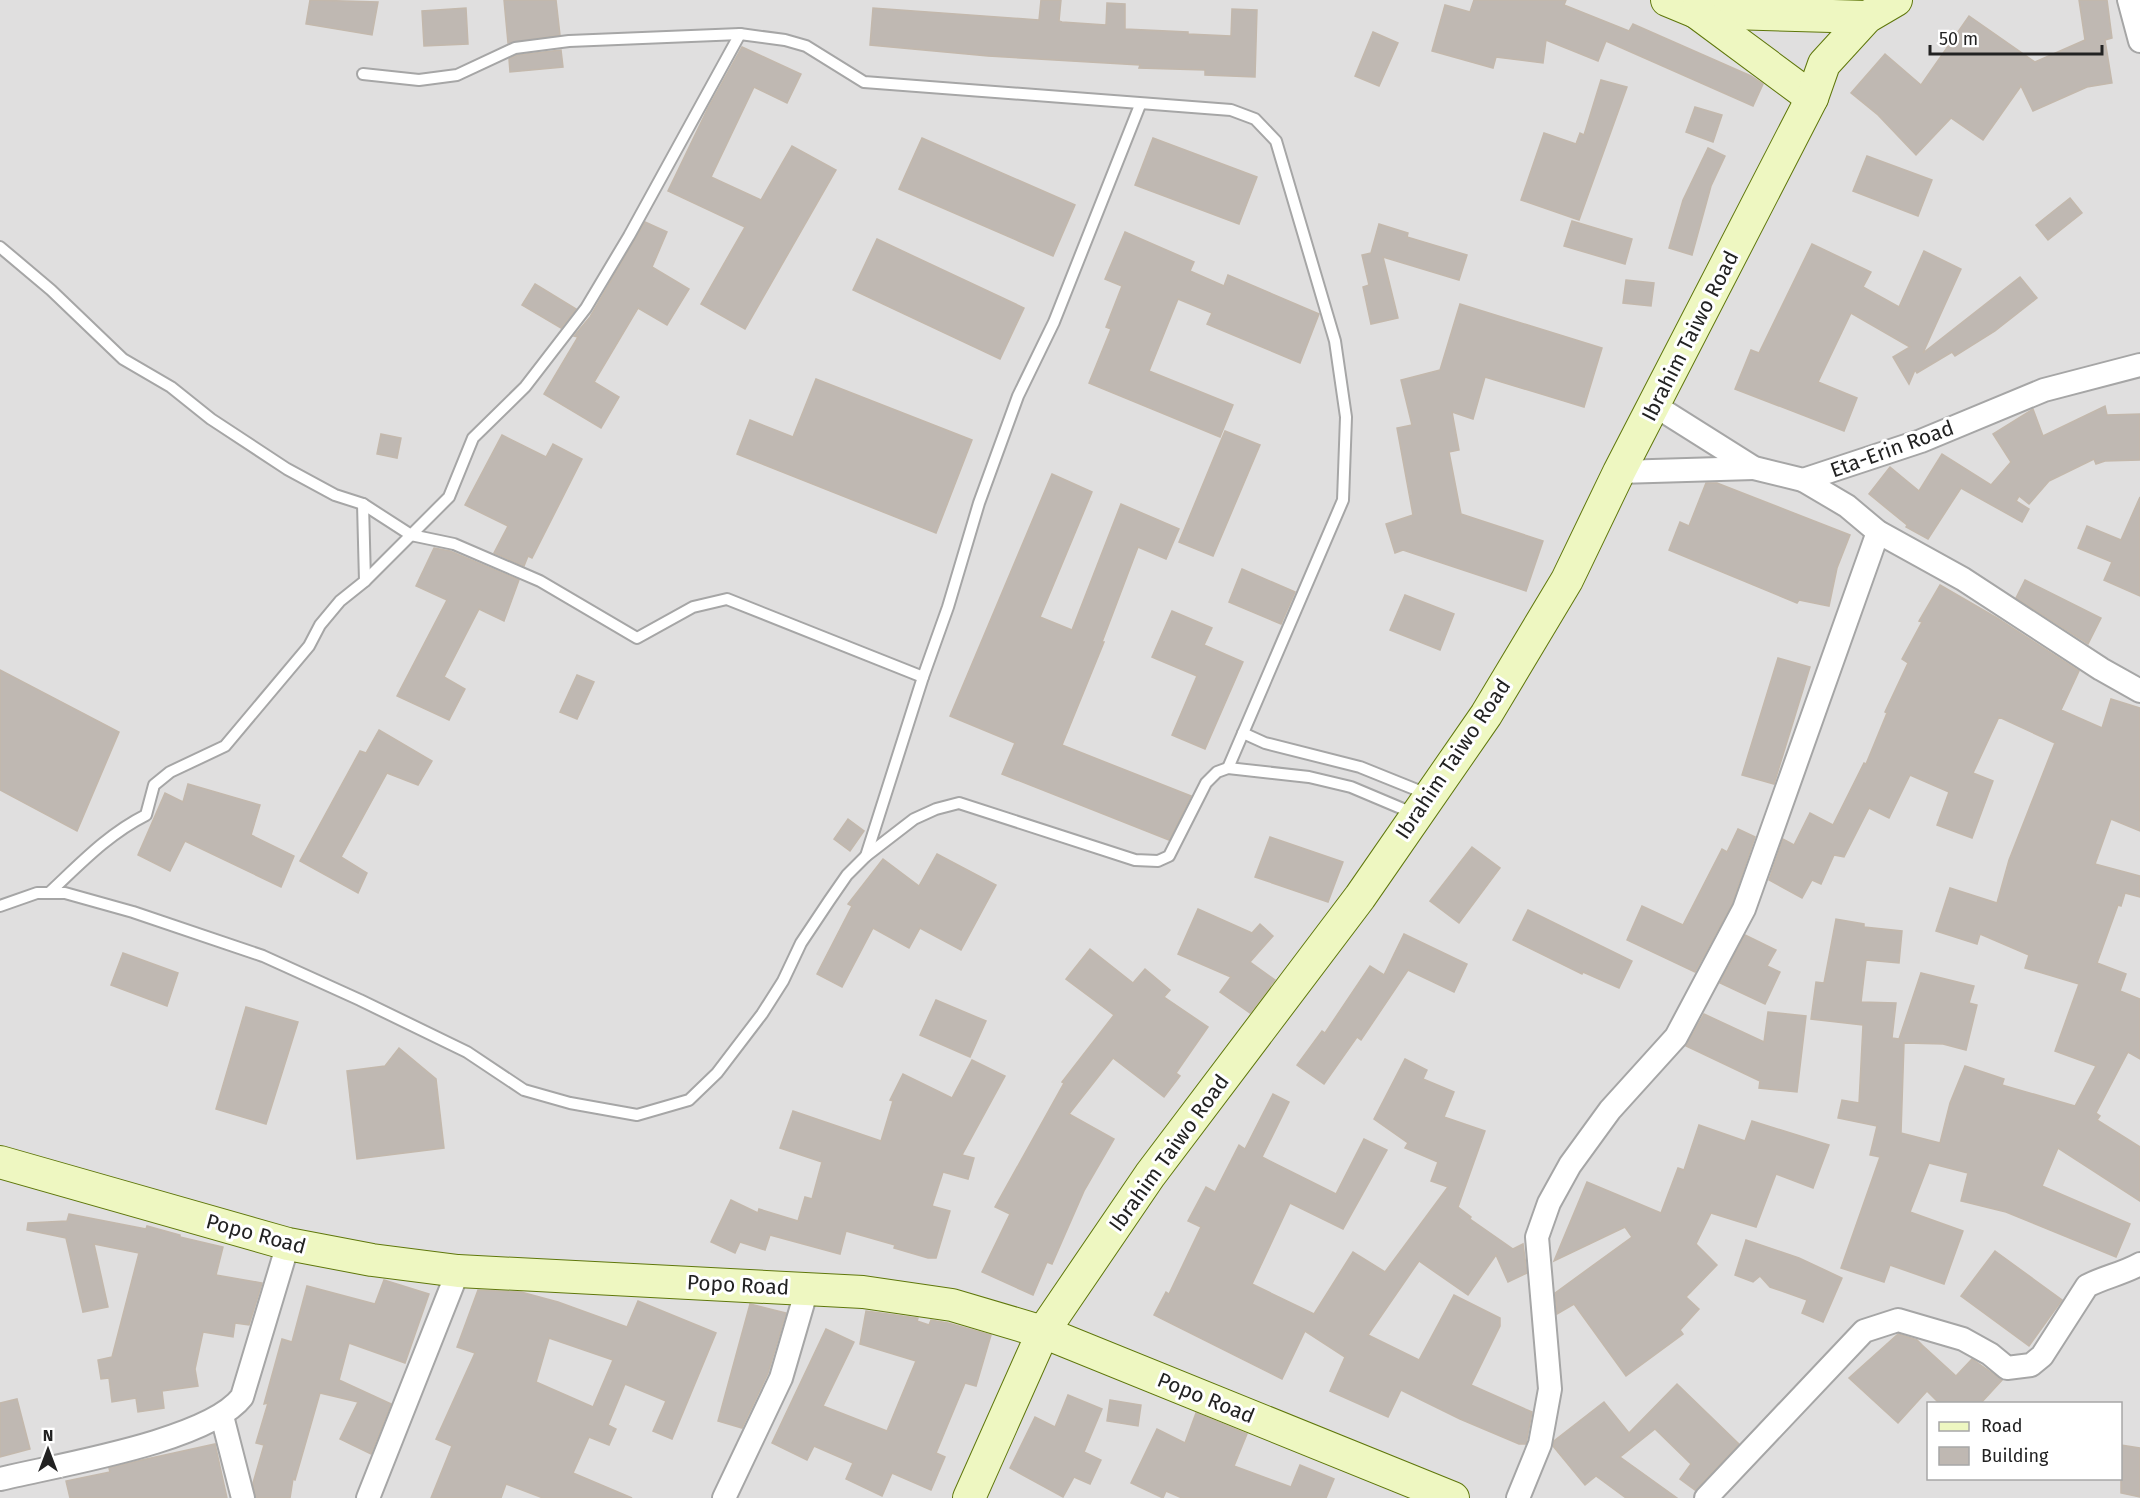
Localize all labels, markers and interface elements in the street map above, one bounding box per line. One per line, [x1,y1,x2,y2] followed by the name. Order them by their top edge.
[1930,18,2102,56] scale bar
[1939,28,1978,50] text: 50 m
[1636,246,1744,426] street label: Ibrahim Taiwo Road
[1827,415,1957,483] street label: Eta-Erin Road
[1390,674,1516,844] street label: Ibrahim Taiwo Road
[1103,1069,1235,1237] street label: Ibrahim Taiwo Road
[203,1208,309,1260] street label: Popo Road
[686,1269,790,1301] street label: Popo Road
[1154,1367,1258,1429] street label: Popo Road
[1927,1402,2122,1480] legend
[1981,1415,2023,1437] text: Road
[18,1420,78,1480] north arrow
[43,1426,53,1445] text: N
[1981,1445,2049,1467] text: Building

